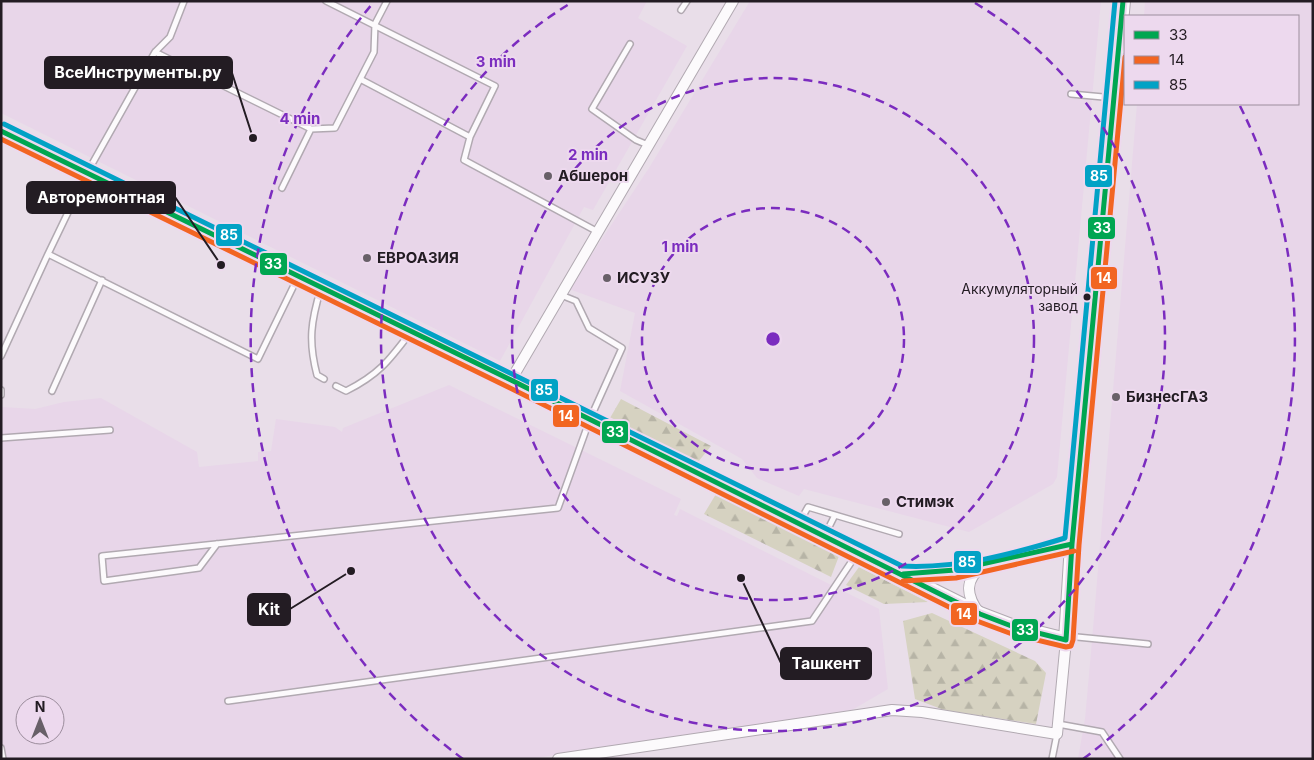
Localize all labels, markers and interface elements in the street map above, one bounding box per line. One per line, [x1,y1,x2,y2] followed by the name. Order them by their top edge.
[1124,15,1299,105] legend
[1169,25,1188,44] text: 33
[1169,50,1185,69] text: 14
[476,52,516,71] text: 3 min
[45,57,232,88] callout: ВсеИнструменты.ру
[54,62,222,82] text: ВсеИнструменты.ру
[1169,75,1187,94] text: 85
[280,109,320,128] text: 4 min
[568,145,608,164] text: 2 min
[1084,164,1113,188] line badge: 85
[558,166,628,185] place label: Абшерон
[1090,167,1108,184] text: 85
[542,170,554,182] marker: Абшерон
[27,182,175,213] callout: Авторемонтная
[37,187,165,207] text: Авторемонтная
[1087,216,1116,240] line badge: 33
[1093,219,1111,236] text: 33
[215,223,243,247] line badge: 85
[220,226,238,243] text: 85
[661,237,699,256] text: 1 min
[377,248,459,267] place label: ЕВРОАЗИЯ
[259,252,288,276] line badge: 33
[361,252,373,264] marker: ЕВРОАЗИЯ
[264,255,282,272] text: 33
[1090,266,1118,290] line badge: 14
[617,268,671,287] place label: ИСУЗУ
[1096,269,1112,286] text: 14
[601,272,613,284] marker: ИСУЗУ
[961,280,1078,314] place label: Аккумуляторный завод
[1082,292,1092,302] marker: Аккумуляторный завод
[764,330,782,348] centre of rings
[530,378,559,402] line badge: 85
[535,381,553,398] text: 85
[1126,387,1208,406] place label: БизнесГАЗ
[1110,391,1122,403] marker: БизнесГАЗ
[552,404,580,428] line badge: 14
[558,407,574,424] text: 14
[601,420,629,444] line badge: 33
[606,423,624,440] text: 33
[896,492,954,511] place label: Стимэк
[880,496,892,508] marker: Стимэк
[953,550,982,574] line badge: 85
[958,553,976,570] text: 85
[248,594,290,625] callout: Kit
[258,599,280,619] text: Kit
[950,602,978,626] line badge: 14
[956,605,972,622] text: 14
[1011,618,1039,642] line badge: 33
[1016,621,1034,638] text: 33
[781,648,871,679] callout: Ташкент
[791,653,861,673] text: Ташкент
[15,695,65,745] north arrow
[35,698,45,715] text: N

